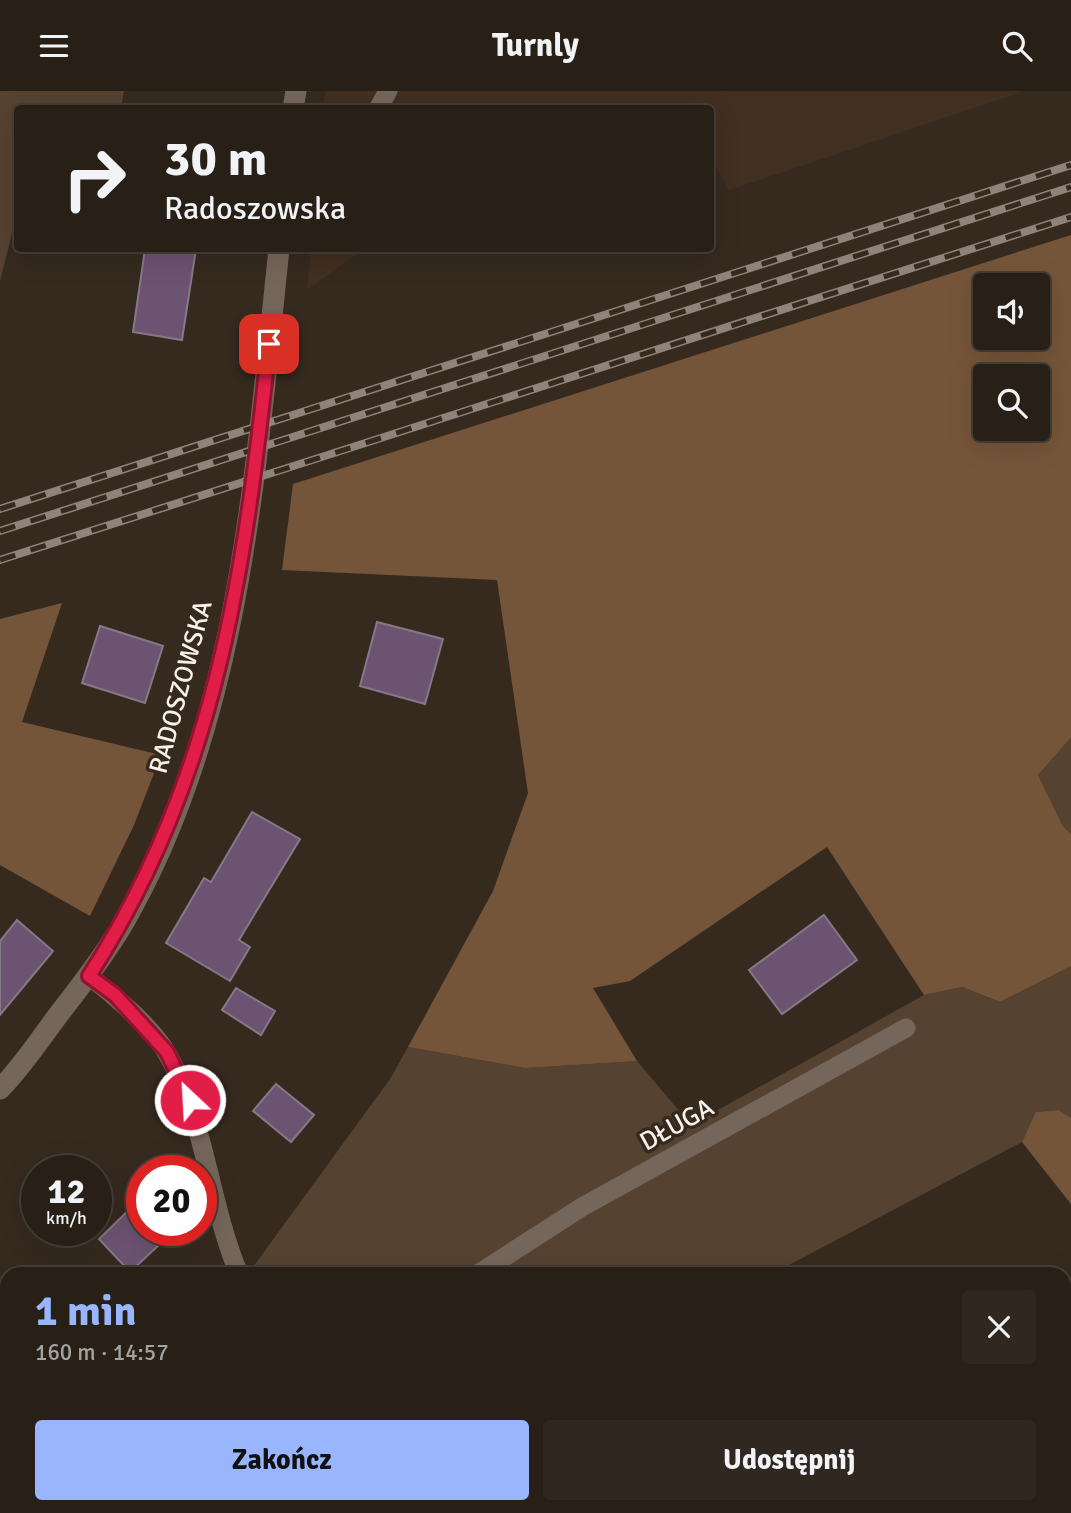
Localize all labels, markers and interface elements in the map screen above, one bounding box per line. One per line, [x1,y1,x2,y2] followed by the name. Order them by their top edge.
[492,26,579,65] text: Turnly
[35,27,73,65] icon: menu
[998,27,1036,65] icon: search
[164,129,267,189] text: 30 m
[49,133,140,224] icon: right
[164,189,346,228] text: Radoszowska
[973,273,1050,441] map controls
[973,273,1050,350] button: sound
[239,314,299,374] pin
[250,325,288,363] icon: arrive
[973,364,1050,441] button: search
[142,597,220,777] street label: RADOSZOWSKA
[153,1063,227,1137] position arrow
[634,1092,720,1158] street label: DŁUGA
[126,1155,217,1246] speed limit sign: 20
[48,1170,85,1213] text: 12
[46,1207,87,1229] text: km/h
[35,1286,136,1337] text: 1 min
[962,1290,1036,1364] button: close
[35,1338,169,1367] text: 160 m · 14:57
[35,1420,529,1500] button: Zakończ
[543,1420,1036,1500] button: Udostępnij

